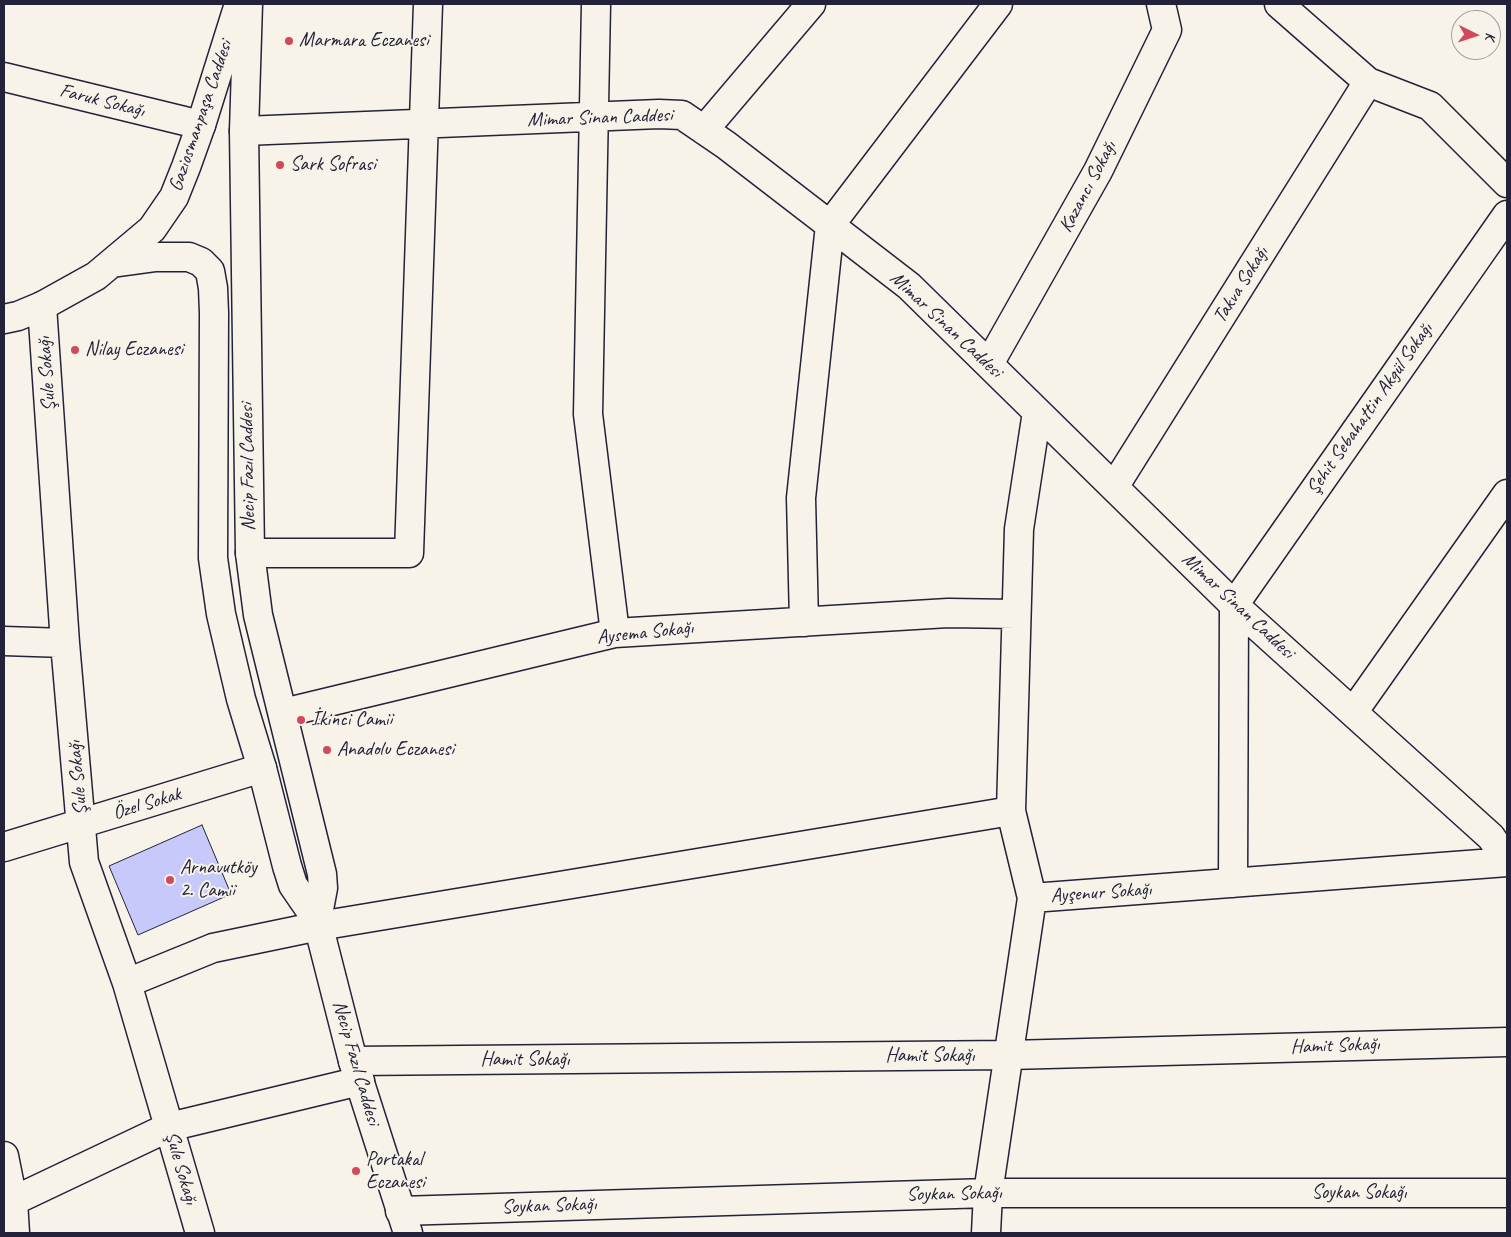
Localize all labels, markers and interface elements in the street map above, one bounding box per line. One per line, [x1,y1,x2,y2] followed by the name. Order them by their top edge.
[1451,10,1501,60] north arrow
[299,29,429,53] place label: Marmara Eczanesi
[1482,32,1499,40] text: K
[283,35,295,47] marker: Marmara Eczanesi
[164,37,238,195] street label: Gaziosmanpaşa Caddesi
[57,79,147,123] street label: Faruk Sokağı
[527,103,673,133] street label: Mimar Sinan Caddesi
[1054,137,1122,237] street label: Kazancı Sokağı
[290,153,376,177] place label: Sark Sofrasi
[274,159,286,171] marker: Sark Sofrasi
[1208,242,1274,328] street label: Takva Sokağı
[885,267,1007,383] street label: Mimar Sinan Caddesi
[1302,318,1438,500] street label: Şehit Sebahattin Akgül Sokağı
[32,336,62,412] street label: Şule Sokağı
[85,338,183,362] place label: Nilay Eczanesi
[69,344,81,356] marker: Nilay Eczanesi
[235,403,261,531] street label: Necip Fazıl Caddesi
[1177,548,1299,664] street label: Mimar Sinan Caddesi
[596,616,694,650] street label: Aysema Sokağı
[311,708,392,732] place label: İkinci Camii
[295,714,307,726] marker: İkinci Camii
[337,738,454,762] place label: Anadolu Eczanesi
[63,740,93,816] street label: Şule Sokağı
[321,744,333,756] marker: Anadolu Eczanesi
[110,782,184,826] street label: Özel Sokak
[180,856,257,903] place label: Arnavutköy 2. Camii
[164,874,176,886] marker: Arnavutköy 2. Camii
[1050,878,1152,908] street label: Ayşenur Sokağı
[327,998,385,1128] street label: Necip Fazıl Caddesi
[1290,1032,1380,1060] street label: Hamit Sokağı
[885,1044,975,1068] street label: Hamit Sokağı
[480,1048,570,1072] street label: Hamit Sokağı
[159,1129,203,1207] street label: Şule Sokağı
[366,1148,425,1195] place label: Portakal Eczanesi
[350,1165,362,1177] marker: Portakal Eczanesi
[906,1181,1002,1207] street label: Soykan Sokağı
[1311,1181,1407,1205] street label: Soykan Sokağı
[501,1192,597,1220] street label: Soykan Sokağı

